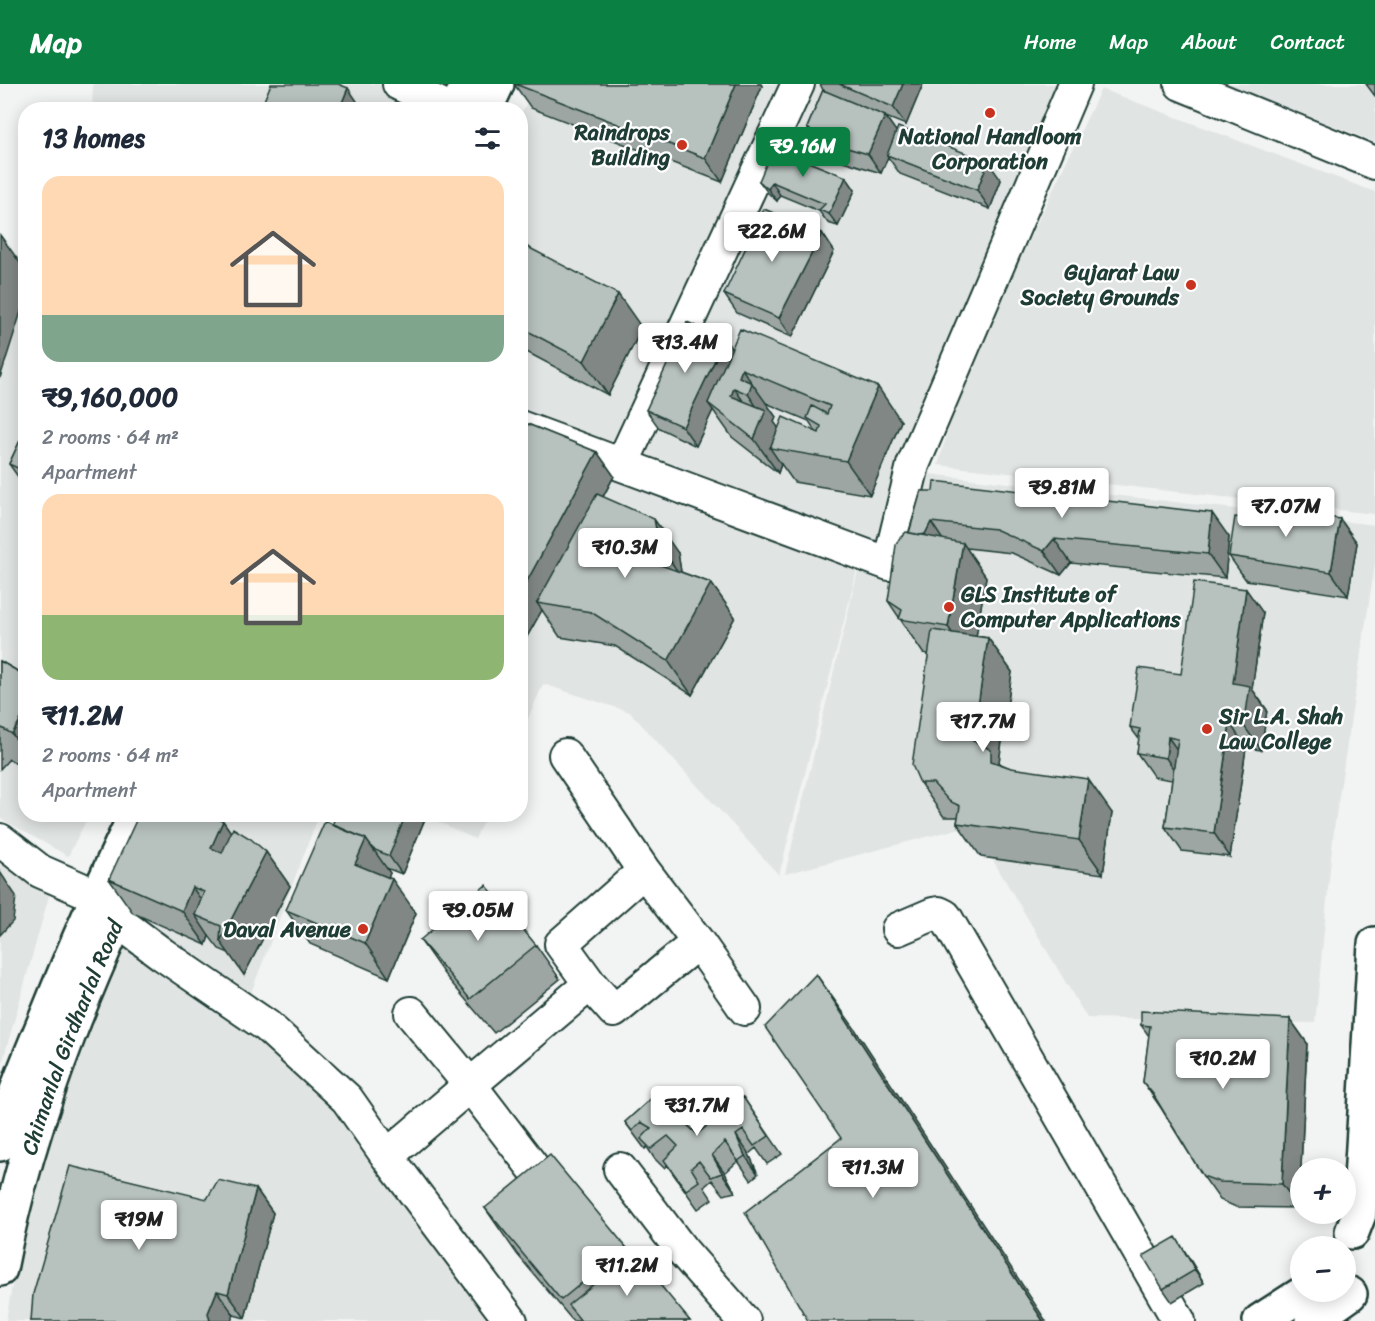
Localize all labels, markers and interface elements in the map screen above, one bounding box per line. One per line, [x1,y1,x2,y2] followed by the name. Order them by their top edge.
[30,18,82,67] text: Map
[1024,23,1076,61] text: Home
[1109,23,1148,61] text: Map
[1181,23,1238,61] text: About
[1271,23,1345,61] text: Contact
[983,106,997,120] marker: National Handloom Corporation
[573,113,671,177] place label: Raindrops Building
[42,115,145,161] text: 13 homes
[897,117,1082,181] place label: National Handloom Corporation
[471,122,504,155] icon: filters
[754,127,852,178] pin: ₹9.16M
[770,129,836,164] text: ₹9.16M
[675,138,689,152] marker: Raindrops Building
[723,212,821,263] pin: ₹22.6M
[738,214,806,249] text: ₹22.6M
[219,215,327,323] icon: home
[1019,253,1180,317] place label: Gujarat Law Society Grounds
[1184,278,1198,292] marker: Gujarat Law Society Grounds
[636,323,734,374] pin: ₹13.4M
[652,325,718,360] text: ₹13.4M
[42,374,178,420] text: ₹9,160,000
[42,420,179,455] text: 2 rooms · 64 m²
[42,455,136,490] text: Apartment
[1013,468,1111,519] pin: ₹9.81M
[1029,470,1095,505] text: ₹9.81M
[1237,487,1335,538] pin: ₹7.07M
[1251,489,1321,524] text: ₹7.07M
[576,528,674,579] pin: ₹10.3M
[592,530,658,565] text: ₹10.3M
[219,533,327,641] icon: home
[960,575,1181,639] place label: GLS Institute of Computer Applications
[942,600,956,614] marker: GLS Institute of Computer Applications
[42,692,123,738] text: ₹11.2M
[1218,697,1344,761] place label: Sir L.A. Shah Law College
[934,702,1032,753] pin: ₹17.7M
[951,704,1015,739] text: ₹17.7M
[1200,722,1214,736] marker: Sir L.A. Shah Law College
[42,738,179,773] text: 2 rooms · 64 m²
[42,773,136,808] text: Apartment
[429,891,527,942] pin: ₹9.05M
[443,893,513,928] text: ₹9.05M
[223,910,352,949] place label: Daval Avenue
[10,912,135,1160] street label: Chimanlal Girdharlal Road
[356,922,370,936] marker: Daval Avenue
[1174,1039,1272,1090] pin: ₹10.2M
[1190,1041,1256,1076] text: ₹10.2M
[648,1086,746,1137] pin: ₹31.7M
[665,1088,729,1123] text: ₹31.7M
[824,1148,922,1199] pin: ₹11.3M
[842,1150,904,1185] text: ₹11.3M
[1290,1158,1356,1302] map controls
[1290,1158,1356,1224] button: +
[103,1200,175,1251] pin: ₹19M
[115,1202,163,1237] text: ₹19M
[1290,1236,1356,1302] button: −
[578,1246,676,1297] pin: ₹11.2M
[596,1248,658,1283] text: ₹11.2M

